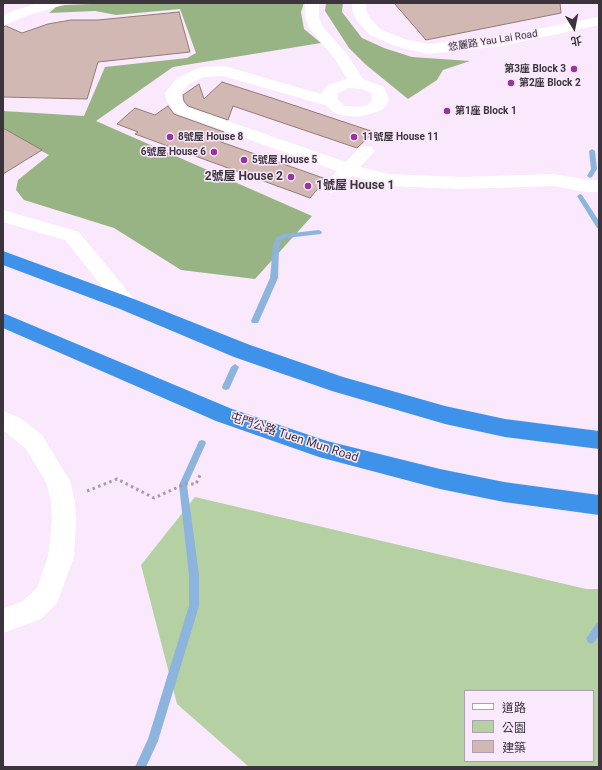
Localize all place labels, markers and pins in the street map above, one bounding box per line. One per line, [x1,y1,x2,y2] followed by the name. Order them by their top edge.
[504,63,566,75] place label: 第3座 Block 3
[569,64,579,74] marker: 第3座 Block 3
[519,77,581,89] place label: 第2座 Block 2
[506,78,516,88] marker: 第2座 Block 2
[455,105,517,117] place label: 第1座 Block 1
[442,106,452,116] marker: 第1座 Block 1
[178,131,243,143] place label: 8號屋 House 8
[362,131,439,143] place label: 11號屋 House 11
[165,132,175,142] marker: 8號屋 House 8
[349,132,359,142] marker: 11號屋 House 11
[141,146,206,158] place label: 6號屋 House 6
[209,147,219,157] marker: 6號屋 House 6
[252,154,317,166] place label: 5號屋 House 5
[239,155,249,165] marker: 5號屋 House 5
[205,170,283,184] place label: 2號屋 House 2
[286,172,296,182] marker: 2號屋 House 2
[316,179,394,193] place label: 1號屋 House 1
[303,181,313,191] marker: 1號屋 House 1

